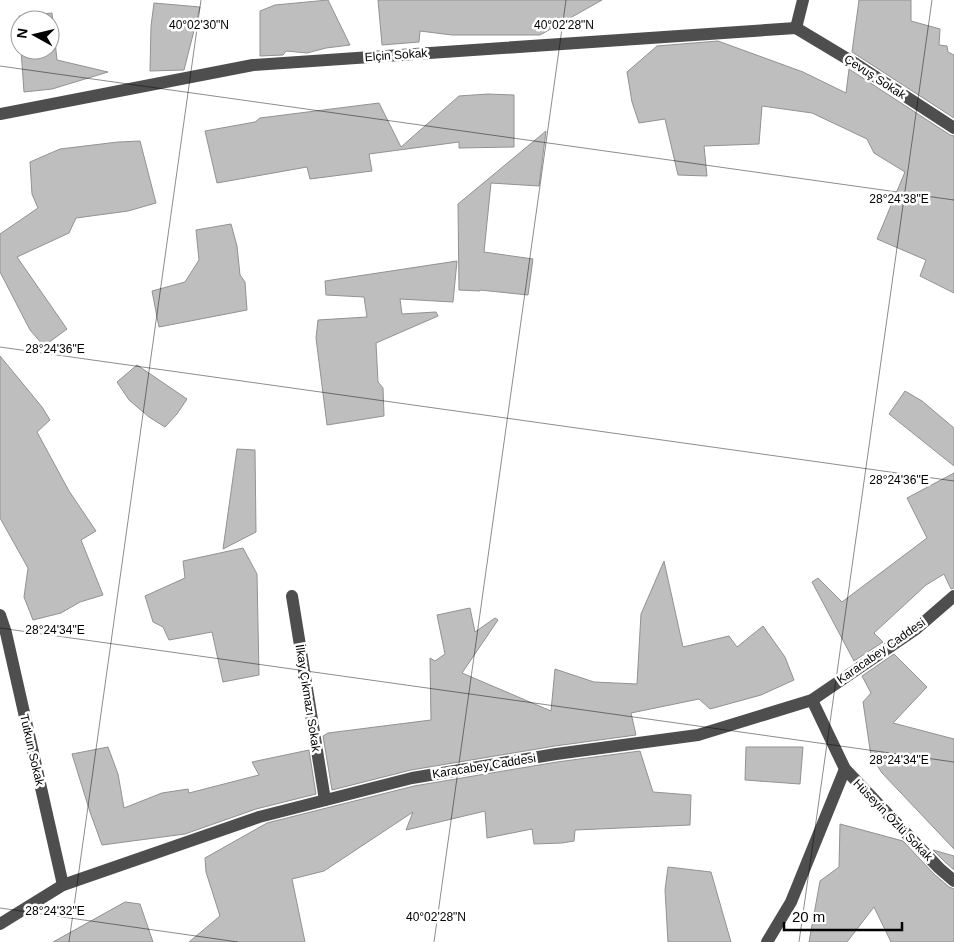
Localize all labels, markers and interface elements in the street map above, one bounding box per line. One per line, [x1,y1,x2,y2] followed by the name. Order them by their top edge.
[10,10,60,60] north arrow
[169,18,229,32] text: 40°02'30"N
[534,18,594,32] text: 40°02'28"N
[13,27,31,39] text: N
[364,46,429,64] street label: Elçin Sokak
[842,52,909,103] street label: Çevuş Sokak
[869,192,929,206] text: 28°24'38"E
[25,342,85,356] text: 28°24'36"E
[869,473,929,487] text: 28°24'36"E
[834,615,928,687] street label: Karacabey Caddesi
[25,623,85,637] text: 28°24'34"E
[293,643,324,754] street label: İlkay Çıkmazı Sokak
[17,713,47,788] street label: Tutkun Sokak
[431,751,537,781] street label: Karacabey Caddesi
[869,753,929,767] text: 28°24'34"E
[850,776,936,864] street label: Hüseyin Özlü Sokak
[784,900,902,932] scale bar
[25,904,85,918] text: 28°24'32"E
[792,908,825,925] text: 20 m
[406,910,466,924] text: 40°02'28"N

